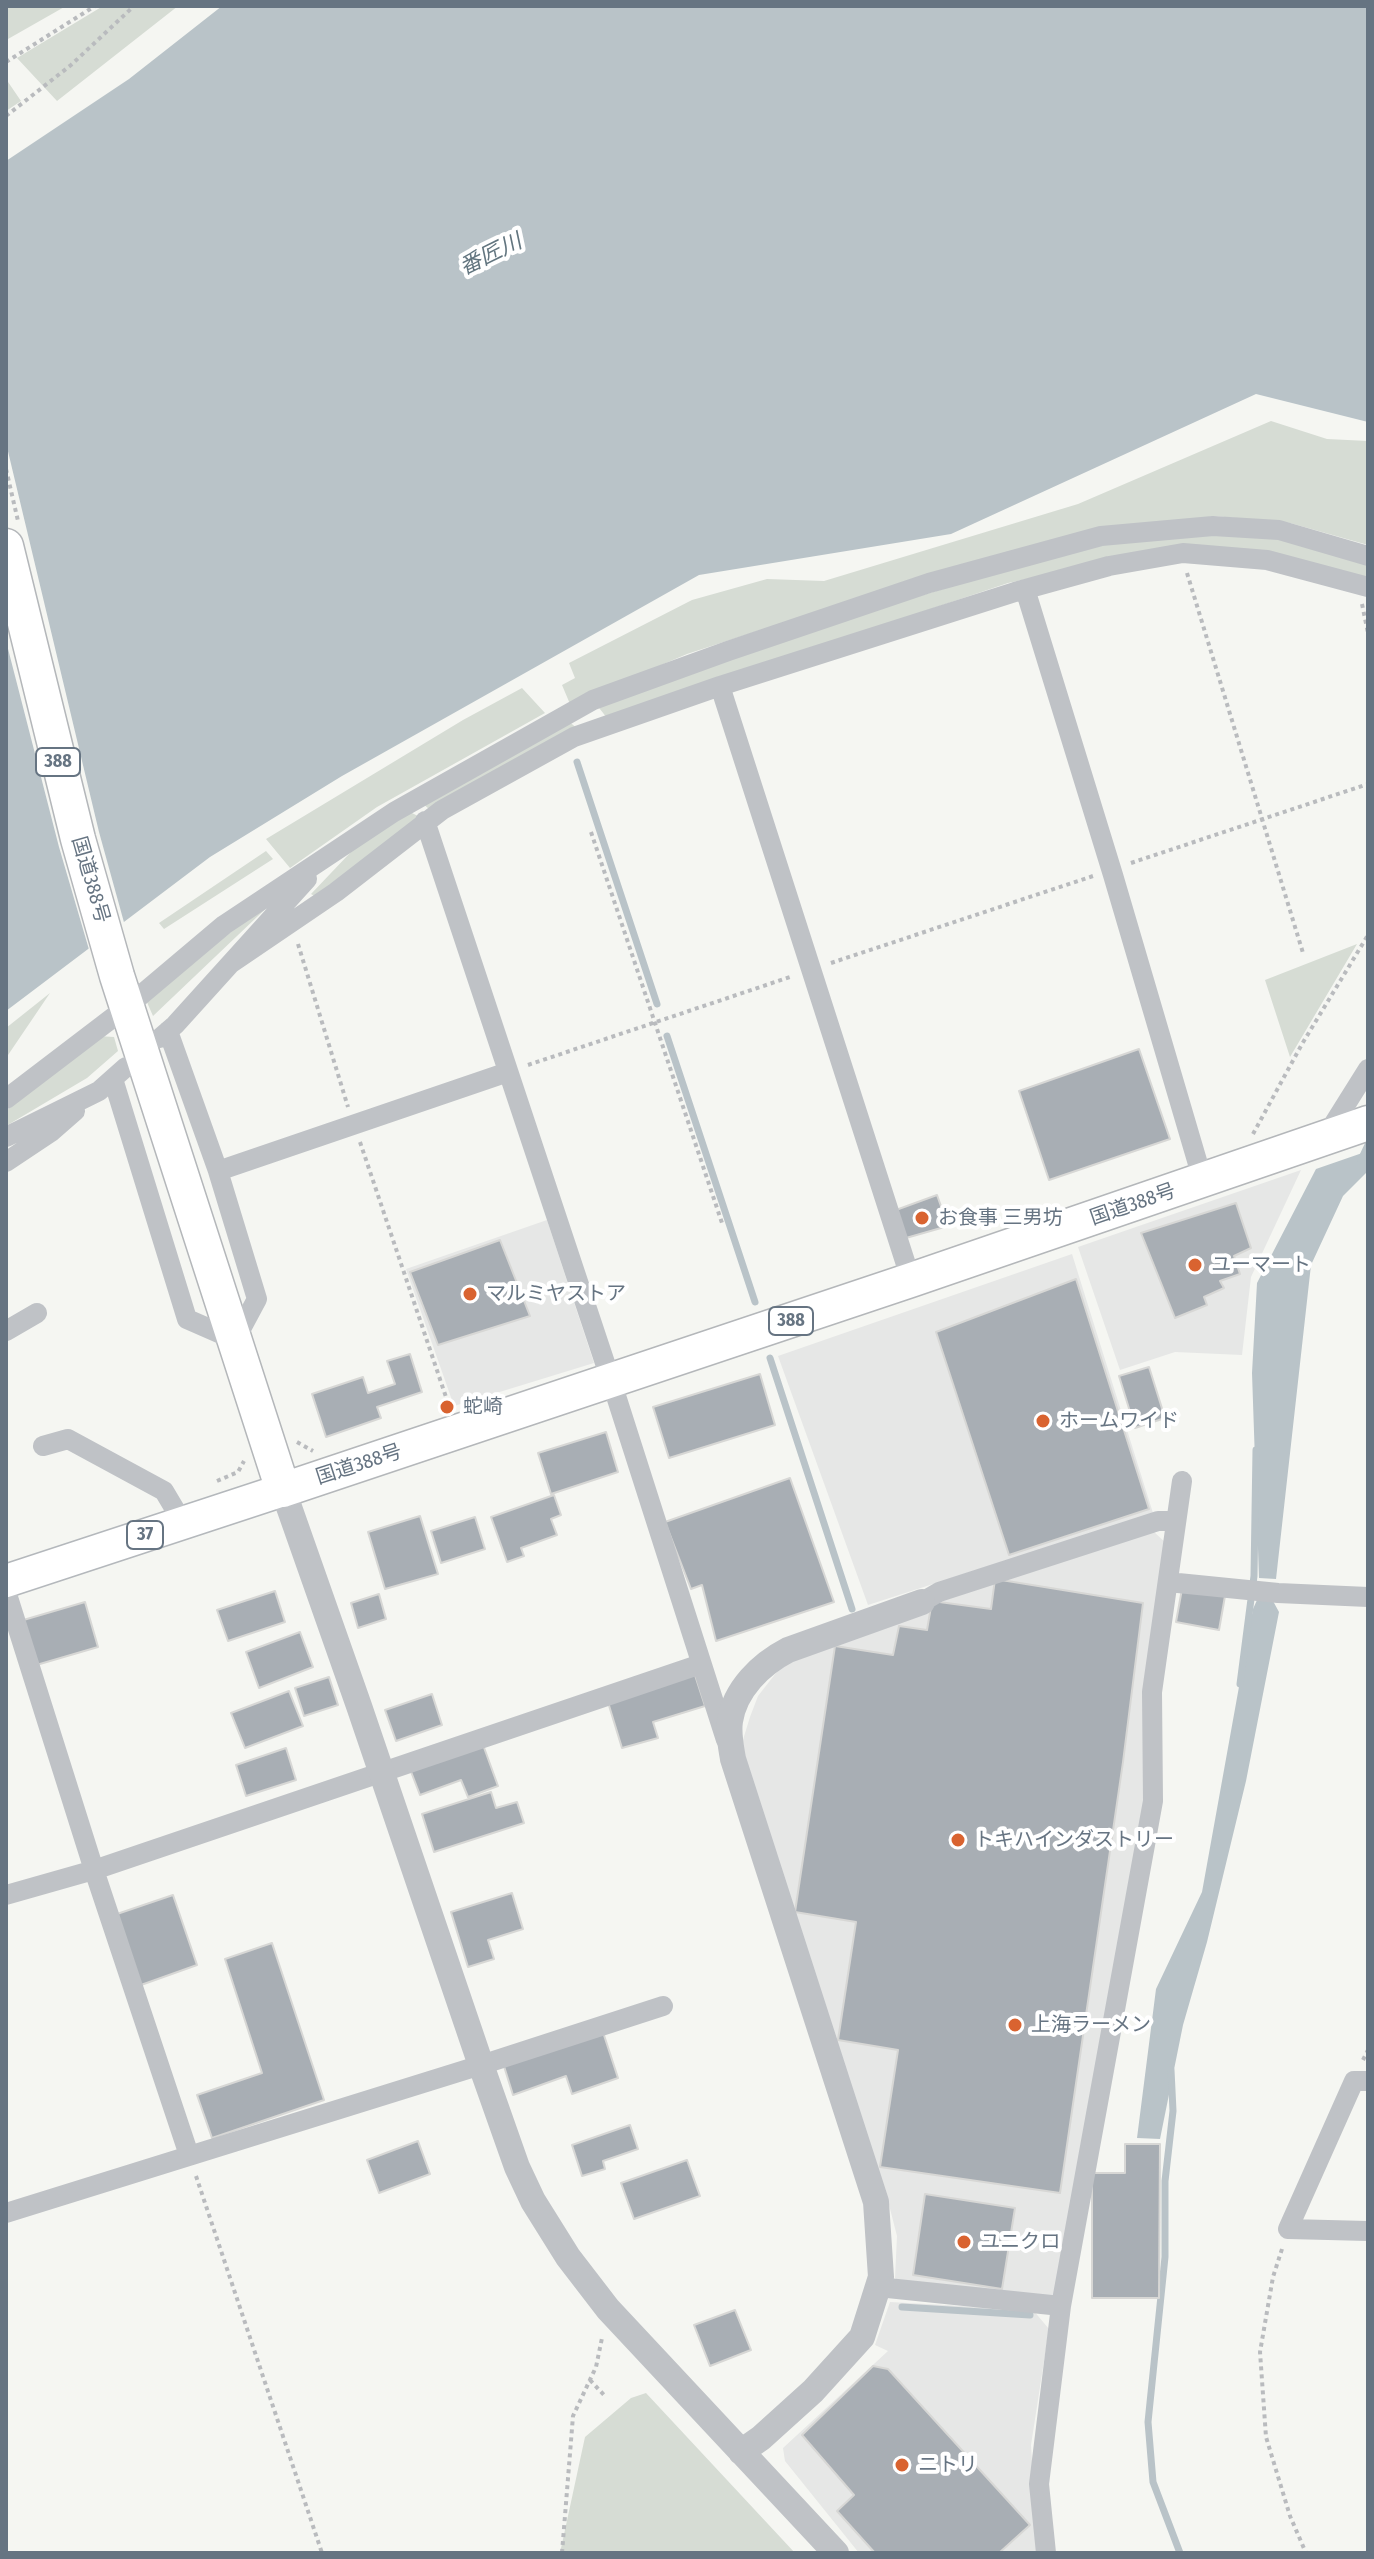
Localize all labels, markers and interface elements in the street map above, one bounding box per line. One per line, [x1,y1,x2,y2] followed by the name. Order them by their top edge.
[456,229,526,281] water label: 番匠川
[36,748,80,776] road number: 388
[66,834,114,926] street label: 国道388号
[1087,1179,1179,1231] street label: 国道388号
[938,1206,1063,1230] place label: お食事 三男坊
[913,1209,931,1227] marker: お食事 三男坊
[1211,1253,1311,1277] place label: ユーマート
[1186,1256,1204,1274] marker: ユーマート
[486,1282,626,1306] place label: マルミヤストア
[461,1285,479,1303] marker: マルミヤストア
[769,1307,813,1335] road number: 388
[463,1395,503,1419] place label: 蛇崎
[438,1398,456,1416] marker: 蛇崎
[1059,1409,1179,1433] place label: ホームワイド
[1034,1412,1052,1430] marker: ホームワイド
[313,1440,405,1490] street label: 国道388号
[127,1521,163,1549] road number: 37
[974,1828,1174,1852] place label: トキハインダストリー
[949,1831,967,1849] marker: トキハインダストリー
[1031,2013,1151,2037] place label: 上海ラーメン
[1006,2016,1024,2034] marker: 上海ラーメン
[980,2230,1060,2254] place label: ユニクロ
[955,2233,973,2251] marker: ユニクロ
[918,2453,978,2477] place label: ニトリ
[893,2456,911,2474] marker: ニトリ

